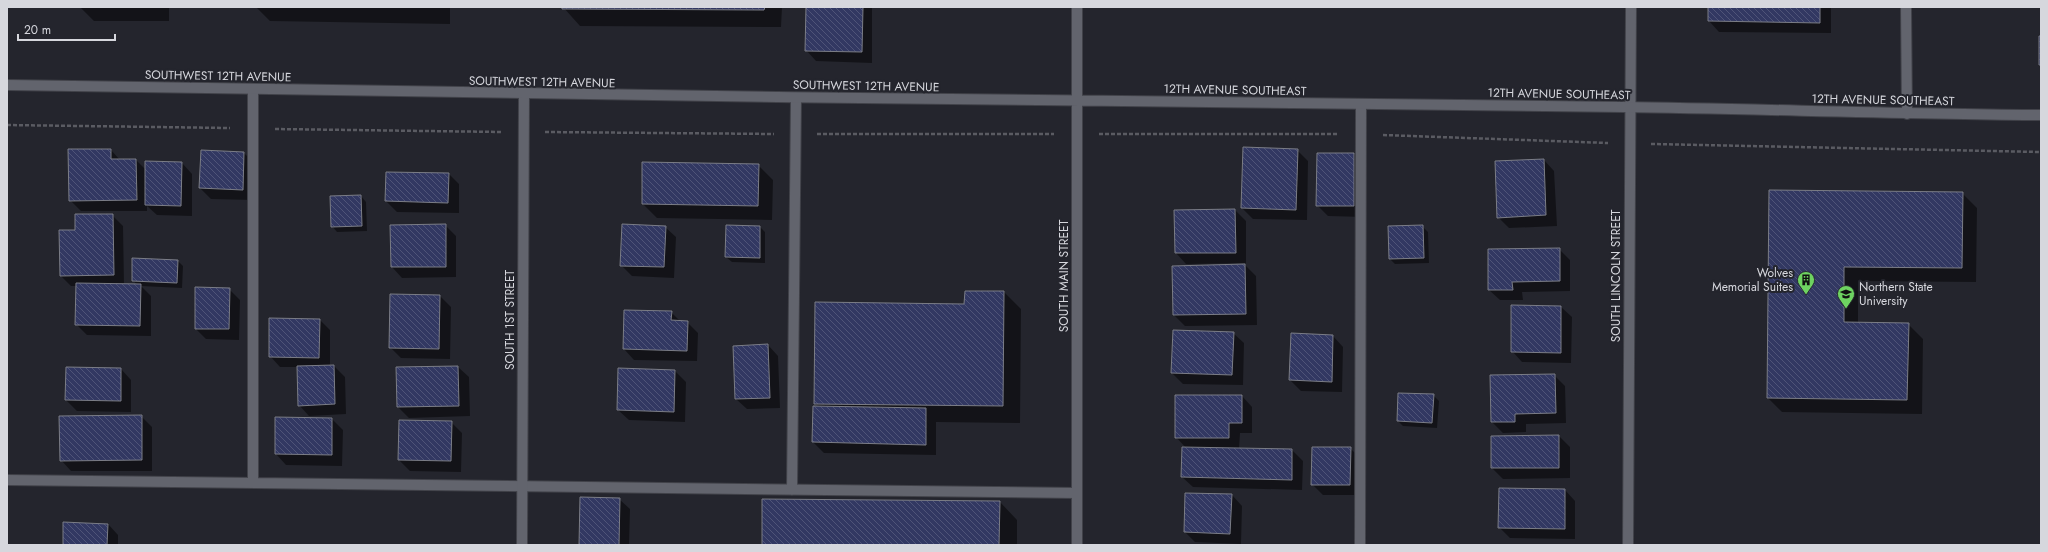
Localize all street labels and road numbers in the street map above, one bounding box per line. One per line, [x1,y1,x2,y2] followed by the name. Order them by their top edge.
[145,66,291,86] street label: SOUTHWEST 12TH AVENUE
[469,72,615,92] street label: SOUTHWEST 12TH AVENUE
[793,76,939,96] street label: SOUTHWEST 12TH AVENUE
[1164,80,1307,100] street label: 12TH AVENUE SOUTHEAST
[1488,84,1631,104] street label: 12TH AVENUE SOUTHEAST
[1812,90,1955,110] street label: 12TH AVENUE SOUTHEAST
[1607,209,1625,342] street label: SOUTH LINCOLN STREET
[1055,219,1073,332] street label: SOUTH MAIN STREET
[501,270,519,370] street label: SOUTH 1ST STREET

